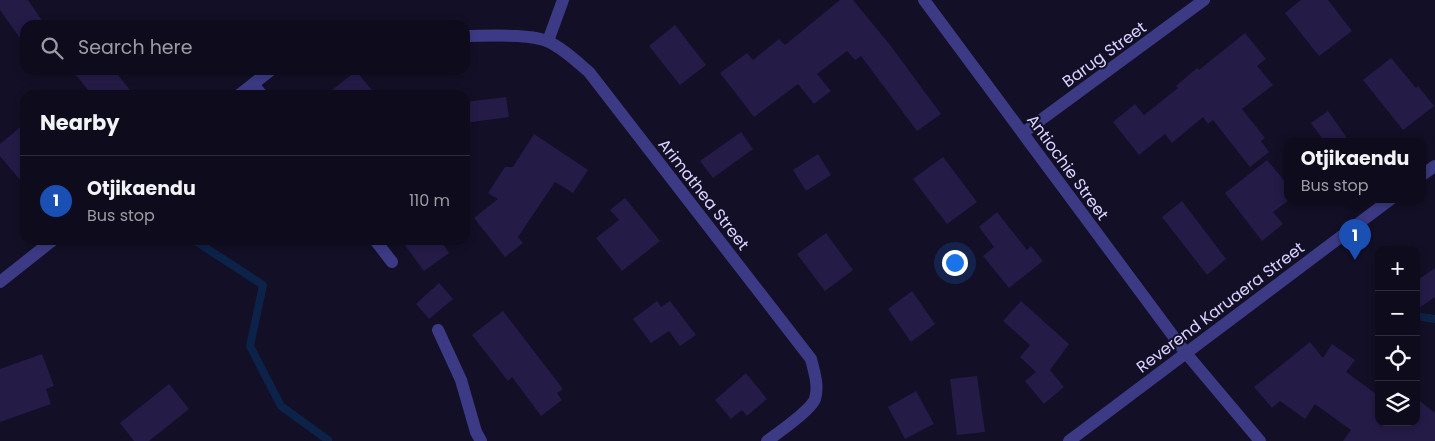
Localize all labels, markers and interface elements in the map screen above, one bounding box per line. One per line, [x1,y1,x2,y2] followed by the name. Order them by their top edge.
[1058,16,1151,93] street label: Barug Street
[20,20,470,75] search box
[38,34,66,62] icon: search
[78,34,192,61] text: Search here
[40,108,120,137] text: Nearby
[1021,110,1114,225] street label: Antiochie Street
[653,134,755,255] street label: Arimathea Street
[1284,138,1426,203] popup
[1301,145,1409,172] text: Otjikaendu
[1301,174,1369,197] text: Bus stop
[87,175,196,202] text: Otjikaendu
[53,189,59,212] text: 1
[409,189,450,212] text: 110 m
[87,204,155,227] text: Bus stop
[1339,219,1371,260] pin: 1
[1132,236,1309,378] street label: Reverend Karuaera Street
[1375,246,1420,426] map controls
[1375,246,1420,291] button: +
[942,250,968,276] your location
[1375,291,1420,336] button: −
[1375,336,1420,381] button: locate
[1375,381,1420,426] button: layers

